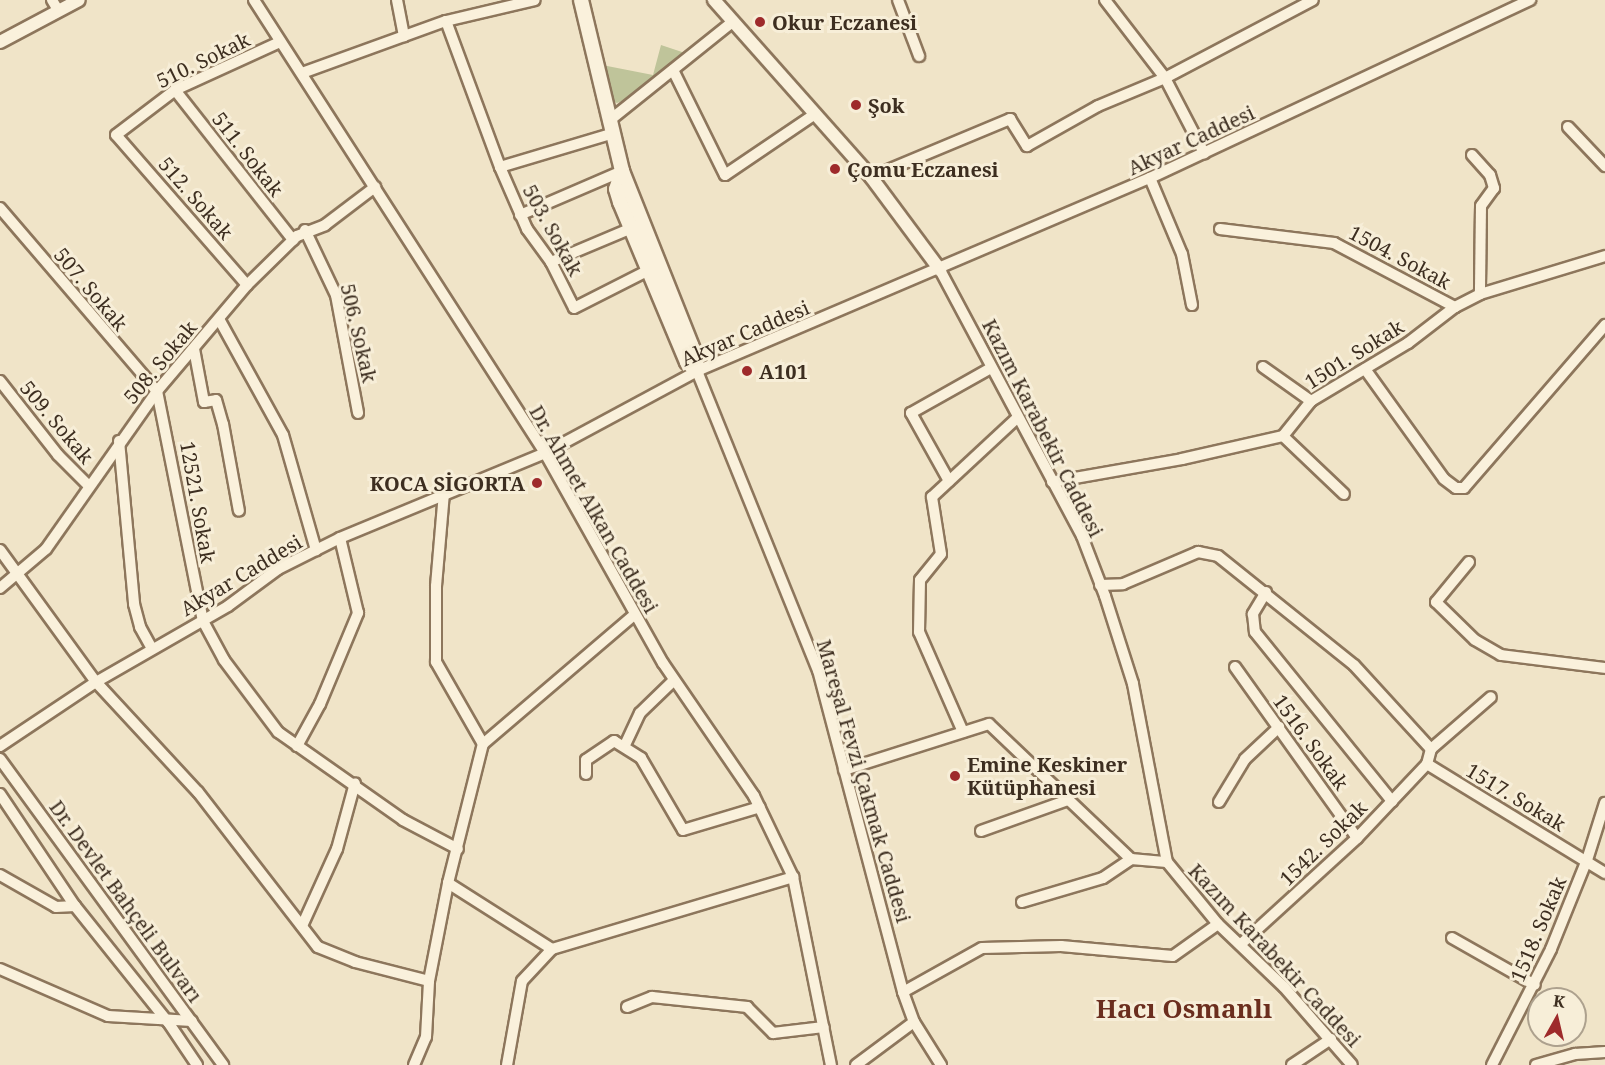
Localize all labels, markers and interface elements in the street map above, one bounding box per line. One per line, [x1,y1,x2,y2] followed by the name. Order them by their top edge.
[772,10,917,34] place label: Okur Eczanesi
[753,15,767,29] marker: Okur Eczanesi
[152,27,254,93] street label: 510. Sokak
[868,93,905,117] place label: Şok
[849,98,863,112] marker: Şok
[1124,100,1258,180] street label: Akyar Caddesi
[208,107,288,201] street label: 511. Sokak
[154,152,238,244] street label: 512. Sokak
[847,157,999,181] place label: Çomu Eczanesi
[828,162,842,176] marker: Çomu Eczanesi
[518,180,588,280] street label: 503. Sokak
[1345,220,1455,294] street label: 1504. Sokak
[49,243,133,335] street label: 507. Sokak
[336,281,382,385] street label: 506. Sokak
[677,295,813,371] street label: Akyar Caddesi
[1300,314,1408,394] street label: 1501. Sokak
[978,315,1108,541] street label: Kazım Karabekir Caddesi
[118,316,202,408] street label: 508. Sokak
[759,359,808,383] place label: A101
[740,364,754,378] marker: A101
[15,376,99,468] street label: 509. Sokak
[525,401,663,617] street label: Dr. Ahmet Alkan Caddesi
[175,439,221,565] street label: 12521. Sokak
[370,471,525,495] place label: KOCA SİGORTA
[530,476,544,490] marker: KOCA SİGORTA
[176,529,306,621] street label: Akyar Caddesi
[812,637,916,925] street label: Mareşal Fevzi Çakmak Caddesi
[1268,690,1354,794] street label: 1516. Sokak
[967,752,1127,799] place label: Emine Keskiner Kütüphanesi
[1462,758,1570,836] street label: 1517. Sokak
[948,769,962,783] marker: Emine Keskiner Kütüphanesi
[45,795,207,1007] street label: Dr. Devlet Bahçeli Bulvarı
[1274,795,1372,891] street label: 1542. Sokak
[1184,859,1366,1051] street label: Kazım Karabekir Caddesi
[1505,873,1571,985] street label: 1518. Sokak
[1527,987,1587,1047] north arrow
[1552,989,1567,1013] text: K
[1096,993,1272,1025] district label: Hacı Osmanlı

